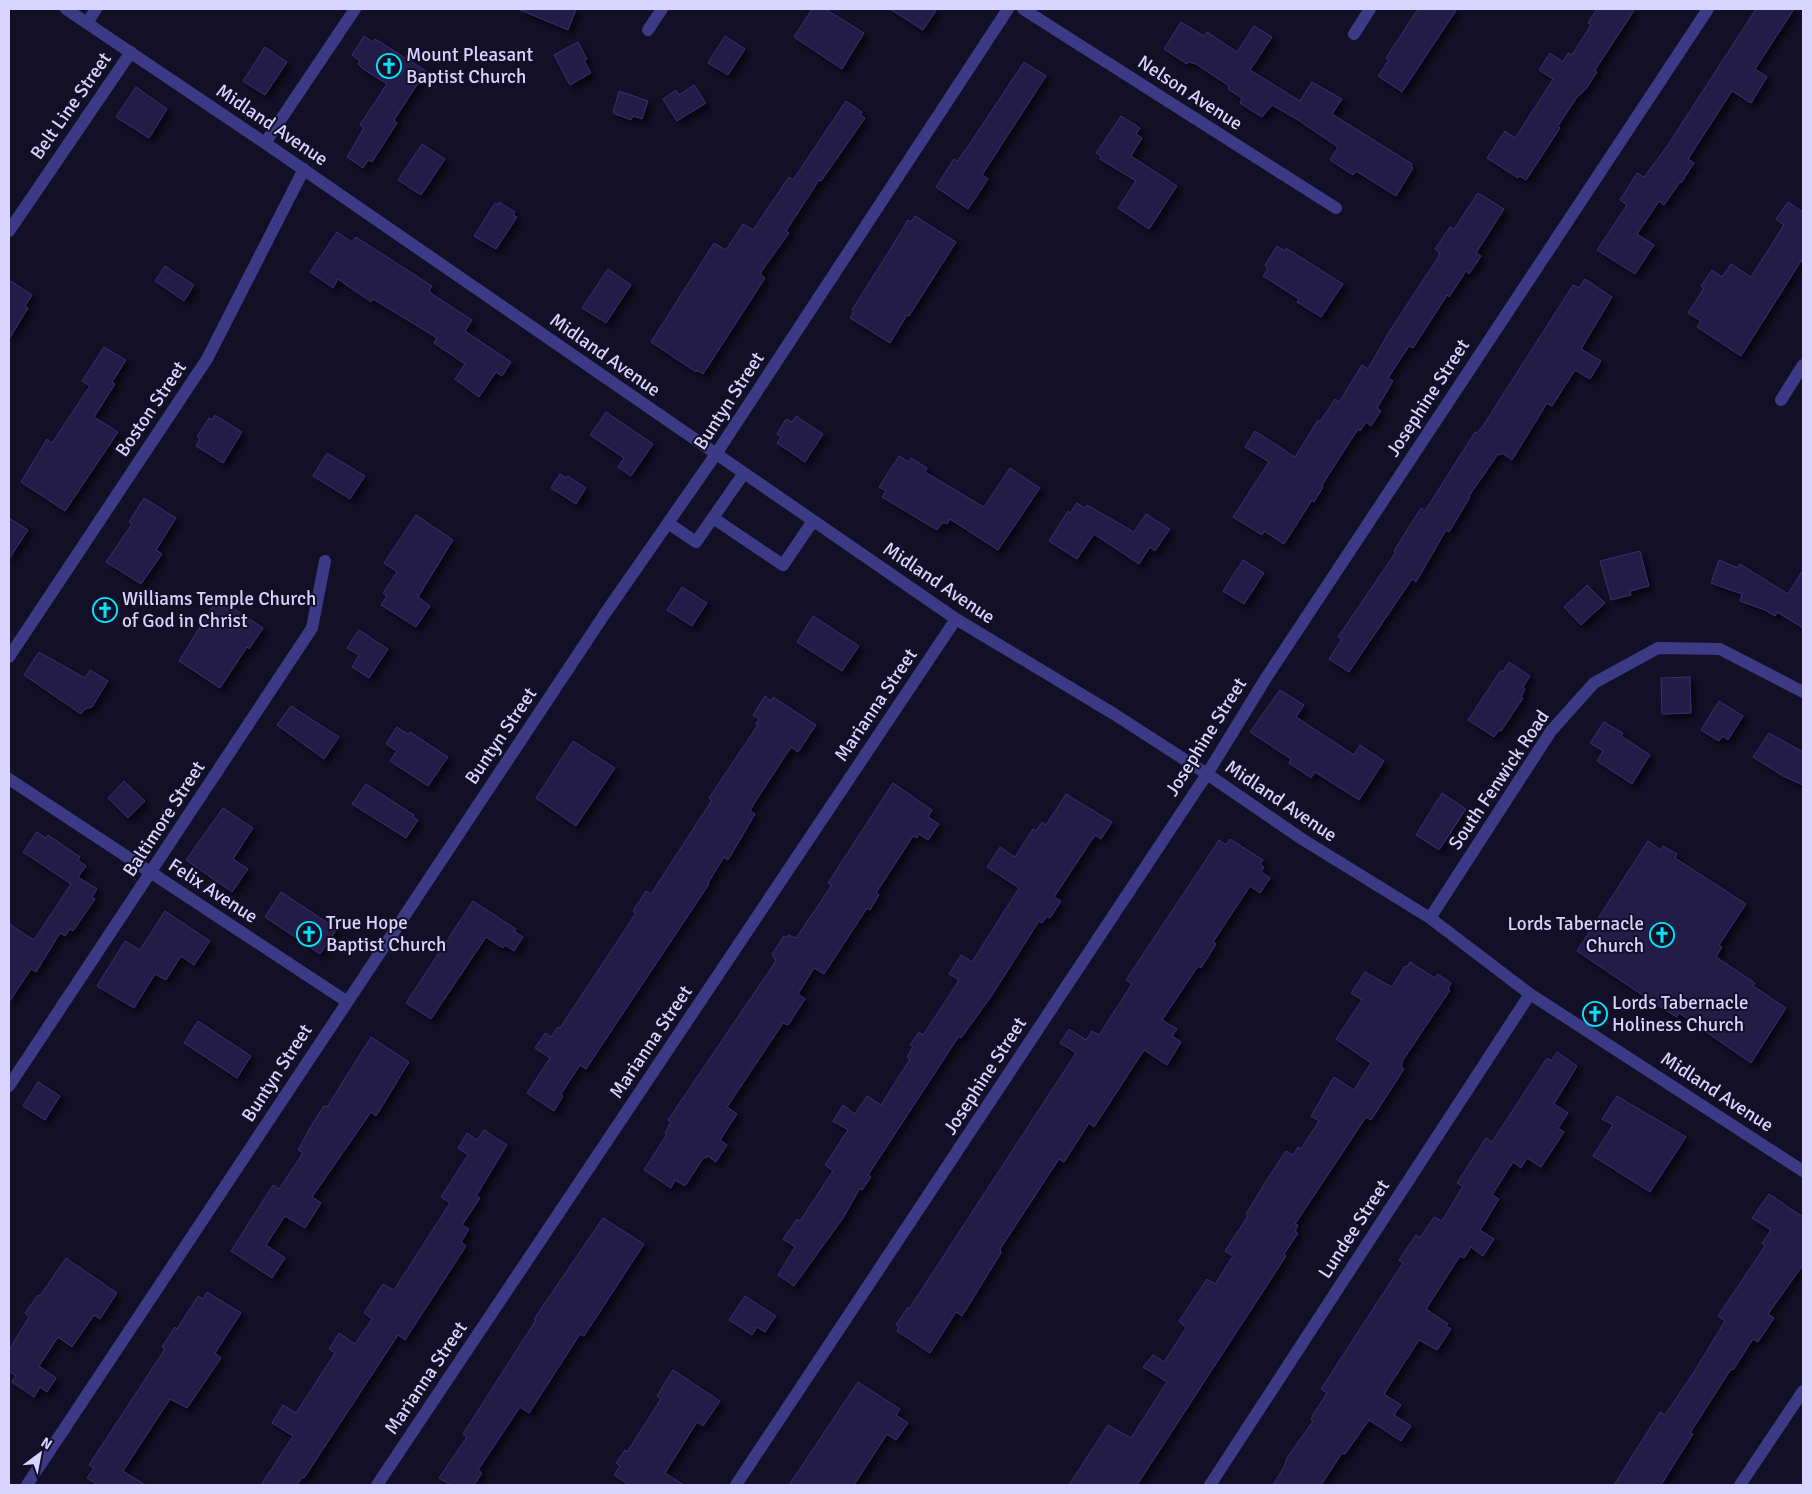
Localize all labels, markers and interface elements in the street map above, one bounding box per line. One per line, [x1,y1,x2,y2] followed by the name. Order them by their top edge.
[406,43,533,89] place label: Mount Pleasant Baptist Church
[25,47,117,164] street label: Belt Line Street
[1133,50,1247,136] street label: Nelson Avenue
[376,53,402,79] church icon: Mount Pleasant Baptist Church
[211,79,333,171] street label: Midland Avenue
[545,308,665,402] street label: Midland Avenue
[1381,334,1475,461] street label: Josephine Street
[688,347,770,454] street label: Buntyn Street
[110,356,192,461] street label: Boston Street
[878,537,1000,629] street label: Midland Avenue
[122,587,316,633] place label: Williams Temple Church of God in Christ
[92,597,118,623] church icon: Williams Temple Church of God in Christ
[829,644,923,766] street label: Marianna Street
[1160,673,1252,801] street label: Josephine Street
[460,683,542,789] street label: Buntyn Street
[1443,706,1555,854] street label: South Fenwick Road
[1220,755,1342,847] street label: Midland Avenue
[118,756,211,881] street label: Baltimore Street
[164,853,262,929] street label: Felix Avenue
[326,911,446,957] place label: True Hope Baptist Church
[1507,912,1644,958] place label: Lords Tabernacle Church
[296,921,322,947] church icon: True Hope Baptist Church
[1649,922,1675,948] church icon: Lords Tabernacle Church
[604,981,698,1103] street label: Marianna Street
[1612,991,1749,1037] place label: Lords Tabernacle Holiness Church
[1582,1001,1608,1027] church icon: Lords Tabernacle Holiness Church
[938,1012,1032,1139] street label: Josephine Street
[236,1019,318,1126] street label: Buntyn Street
[1656,1047,1778,1137] street label: Midland Avenue
[1313,1175,1395,1283] street label: Lundee Street
[379,1317,473,1439] street label: Marianna Street
[15,1429,65,1479] north arrow
[38,1434,55,1453] text: N

